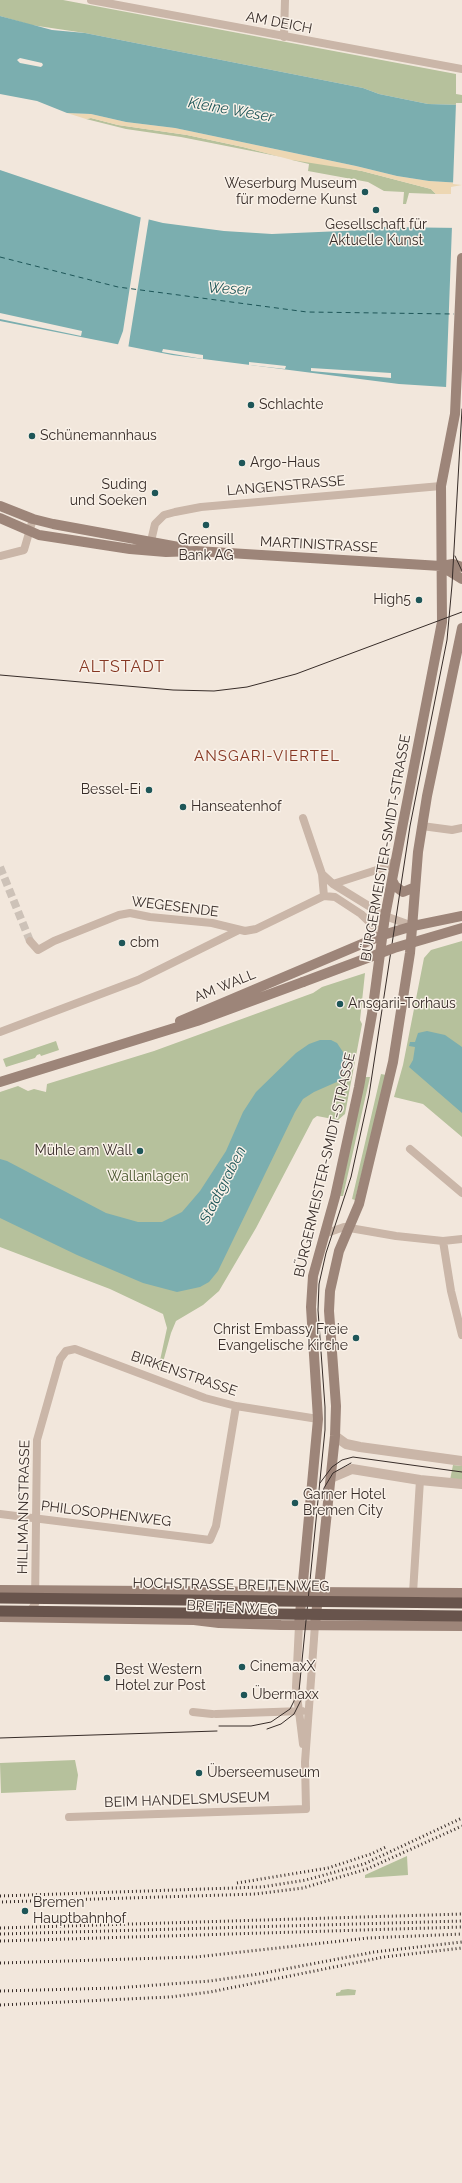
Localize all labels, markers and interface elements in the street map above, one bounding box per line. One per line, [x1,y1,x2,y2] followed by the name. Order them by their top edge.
[244,8,314,38] street label: AM DEICH
[187,94,275,126] water label: Kleine Weser
[225,176,357,208] place label: Weserburg Museum für moderne Kunst
[360,187,370,197] marker: Weserburg Museum für moderne Kunst
[371,205,381,215] marker: Gesellschaft für Aktuelle Kunst
[325,217,427,250] place label: Gesellschaft für Aktuelle Kunst
[207,279,251,299] water label: Weser
[259,397,323,413] place label: Schlachte
[246,400,256,410] marker: Schlachte
[40,428,157,444] place label: Schünemannhaus
[27,431,37,441] marker: Schünemannhaus
[250,455,320,471] place label: Argo-Haus
[237,458,247,468] marker: Argo-Haus
[226,472,346,500] street label: LANGENSTRASSE
[70,477,147,510] place label: Suding und Soeken
[150,488,160,498] marker: Suding und Soeken
[201,520,211,530] marker: Greensill Bank AG
[178,532,234,564] place label: Greensill Bank AG
[260,534,378,556] street label: MARTINISTRASSE
[373,592,411,608] place label: High5
[414,595,424,605] marker: High5
[79,657,165,677] district label: ALTSTADT
[358,733,414,963] street label: BÜRGERMEISTER-SMIDT-STRASSE
[194,747,340,765] district label: ANSGARI-VIERTEL
[81,782,141,798] place label: Bessel-Ei
[144,785,154,795] marker: Bessel-Ei
[191,799,282,815] place label: Hanseatenhof
[178,802,188,812] marker: Hanseatenhof
[130,893,220,921] street label: WEGESENDE
[130,935,159,951] place label: cbm
[117,938,127,948] marker: cbm
[192,966,258,1006] street label: AM WALL
[348,996,456,1012] place label: Ansgarii-Torhaus
[335,999,345,1009] marker: Ansgarii-Torhaus
[291,1051,359,1279] street label: BÜRGERMEISTER-SMIDT-STRASSE
[34,1143,132,1159] place label: Mühle am Wall
[196,1143,250,1227] water label: Stadtgraben
[135,1146,145,1156] marker: Mühle am Wall
[107,1169,189,1185] park label: Wallanlagen
[213,1322,348,1354] place label: Christ Embassy Freie Evangelische Kirche
[351,1333,361,1343] marker: Christ Embassy Freie Evangelische Kirche
[129,1348,239,1400] street label: BIRKENSTRASSE
[14,1440,34,1574] street label: HILLMANNSTRASSE
[303,1487,385,1520] place label: Garner Hotel Bremen City
[40,1498,172,1530] street label: PHILOSOPHENWEG
[290,1498,300,1508] marker: Garner Hotel Bremen City
[133,1575,329,1595] street label: HOCHSTRASSE BREITENWEG
[186,1597,278,1619] street label: BREITENWEG
[250,1659,315,1675] place label: CinemaxX
[115,1662,206,1694] place label: Best Western Hotel zur Post
[237,1662,247,1672] marker: CinemaxX
[102,1673,112,1683] marker: Best Western Hotel zur Post
[252,1687,319,1703] place label: Übermaxx
[239,1690,249,1700] marker: Übermaxx
[207,1765,320,1781] place label: Überseemuseum
[194,1768,204,1778] marker: Überseemuseum
[104,1789,270,1811] street label: BEIM HANDELSMUSEUM
[33,1895,126,1928] place label: Bremen Hauptbahnhof
[20,1906,30,1916] marker: Bremen Hauptbahnhof

